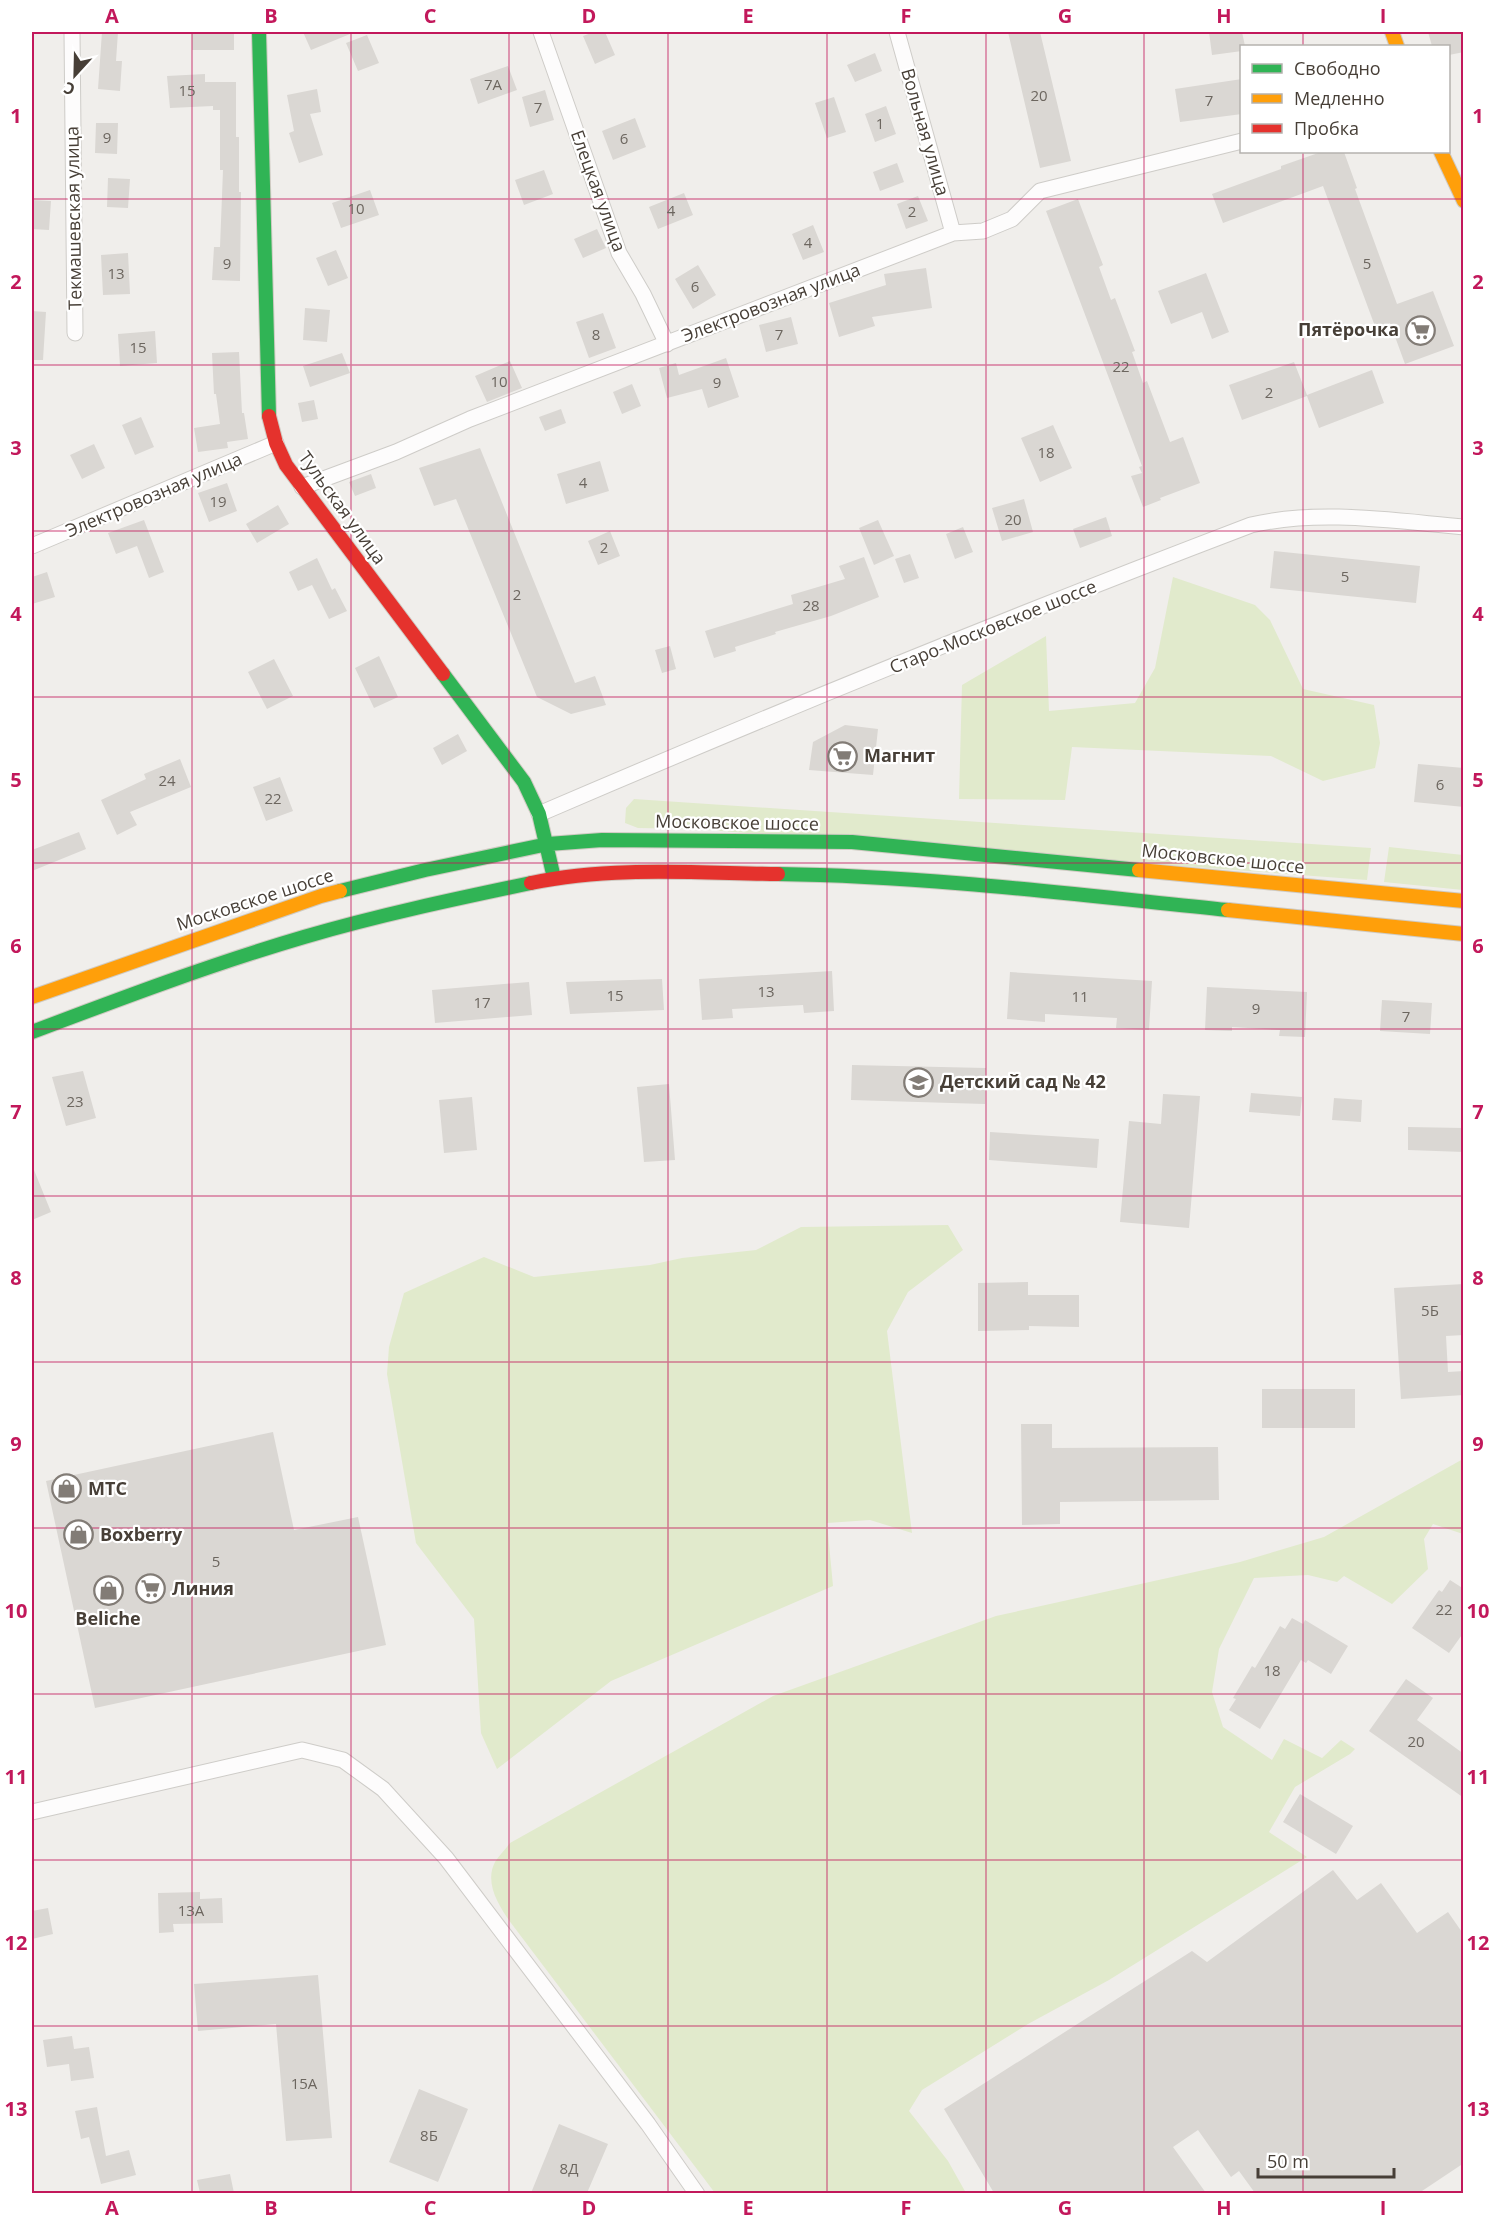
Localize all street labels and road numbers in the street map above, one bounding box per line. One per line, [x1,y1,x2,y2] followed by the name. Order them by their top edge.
[896,65,956,198] street label: Вольная улица
[59,126,87,310] street label: Текмашевская улица
[566,127,632,255] street label: Елецкая улица
[678,257,863,347] street label: Электровозная улица
[62,446,245,542] street label: Электровозная улица
[294,446,392,569] street label: Тульская улица
[886,573,1100,679] street label: Старо-Московское шоссе
[655,809,819,835] street label: Московское шоссе
[1140,838,1306,879] street label: Московское шоссе
[173,862,336,936] street label: Московское шоссе

